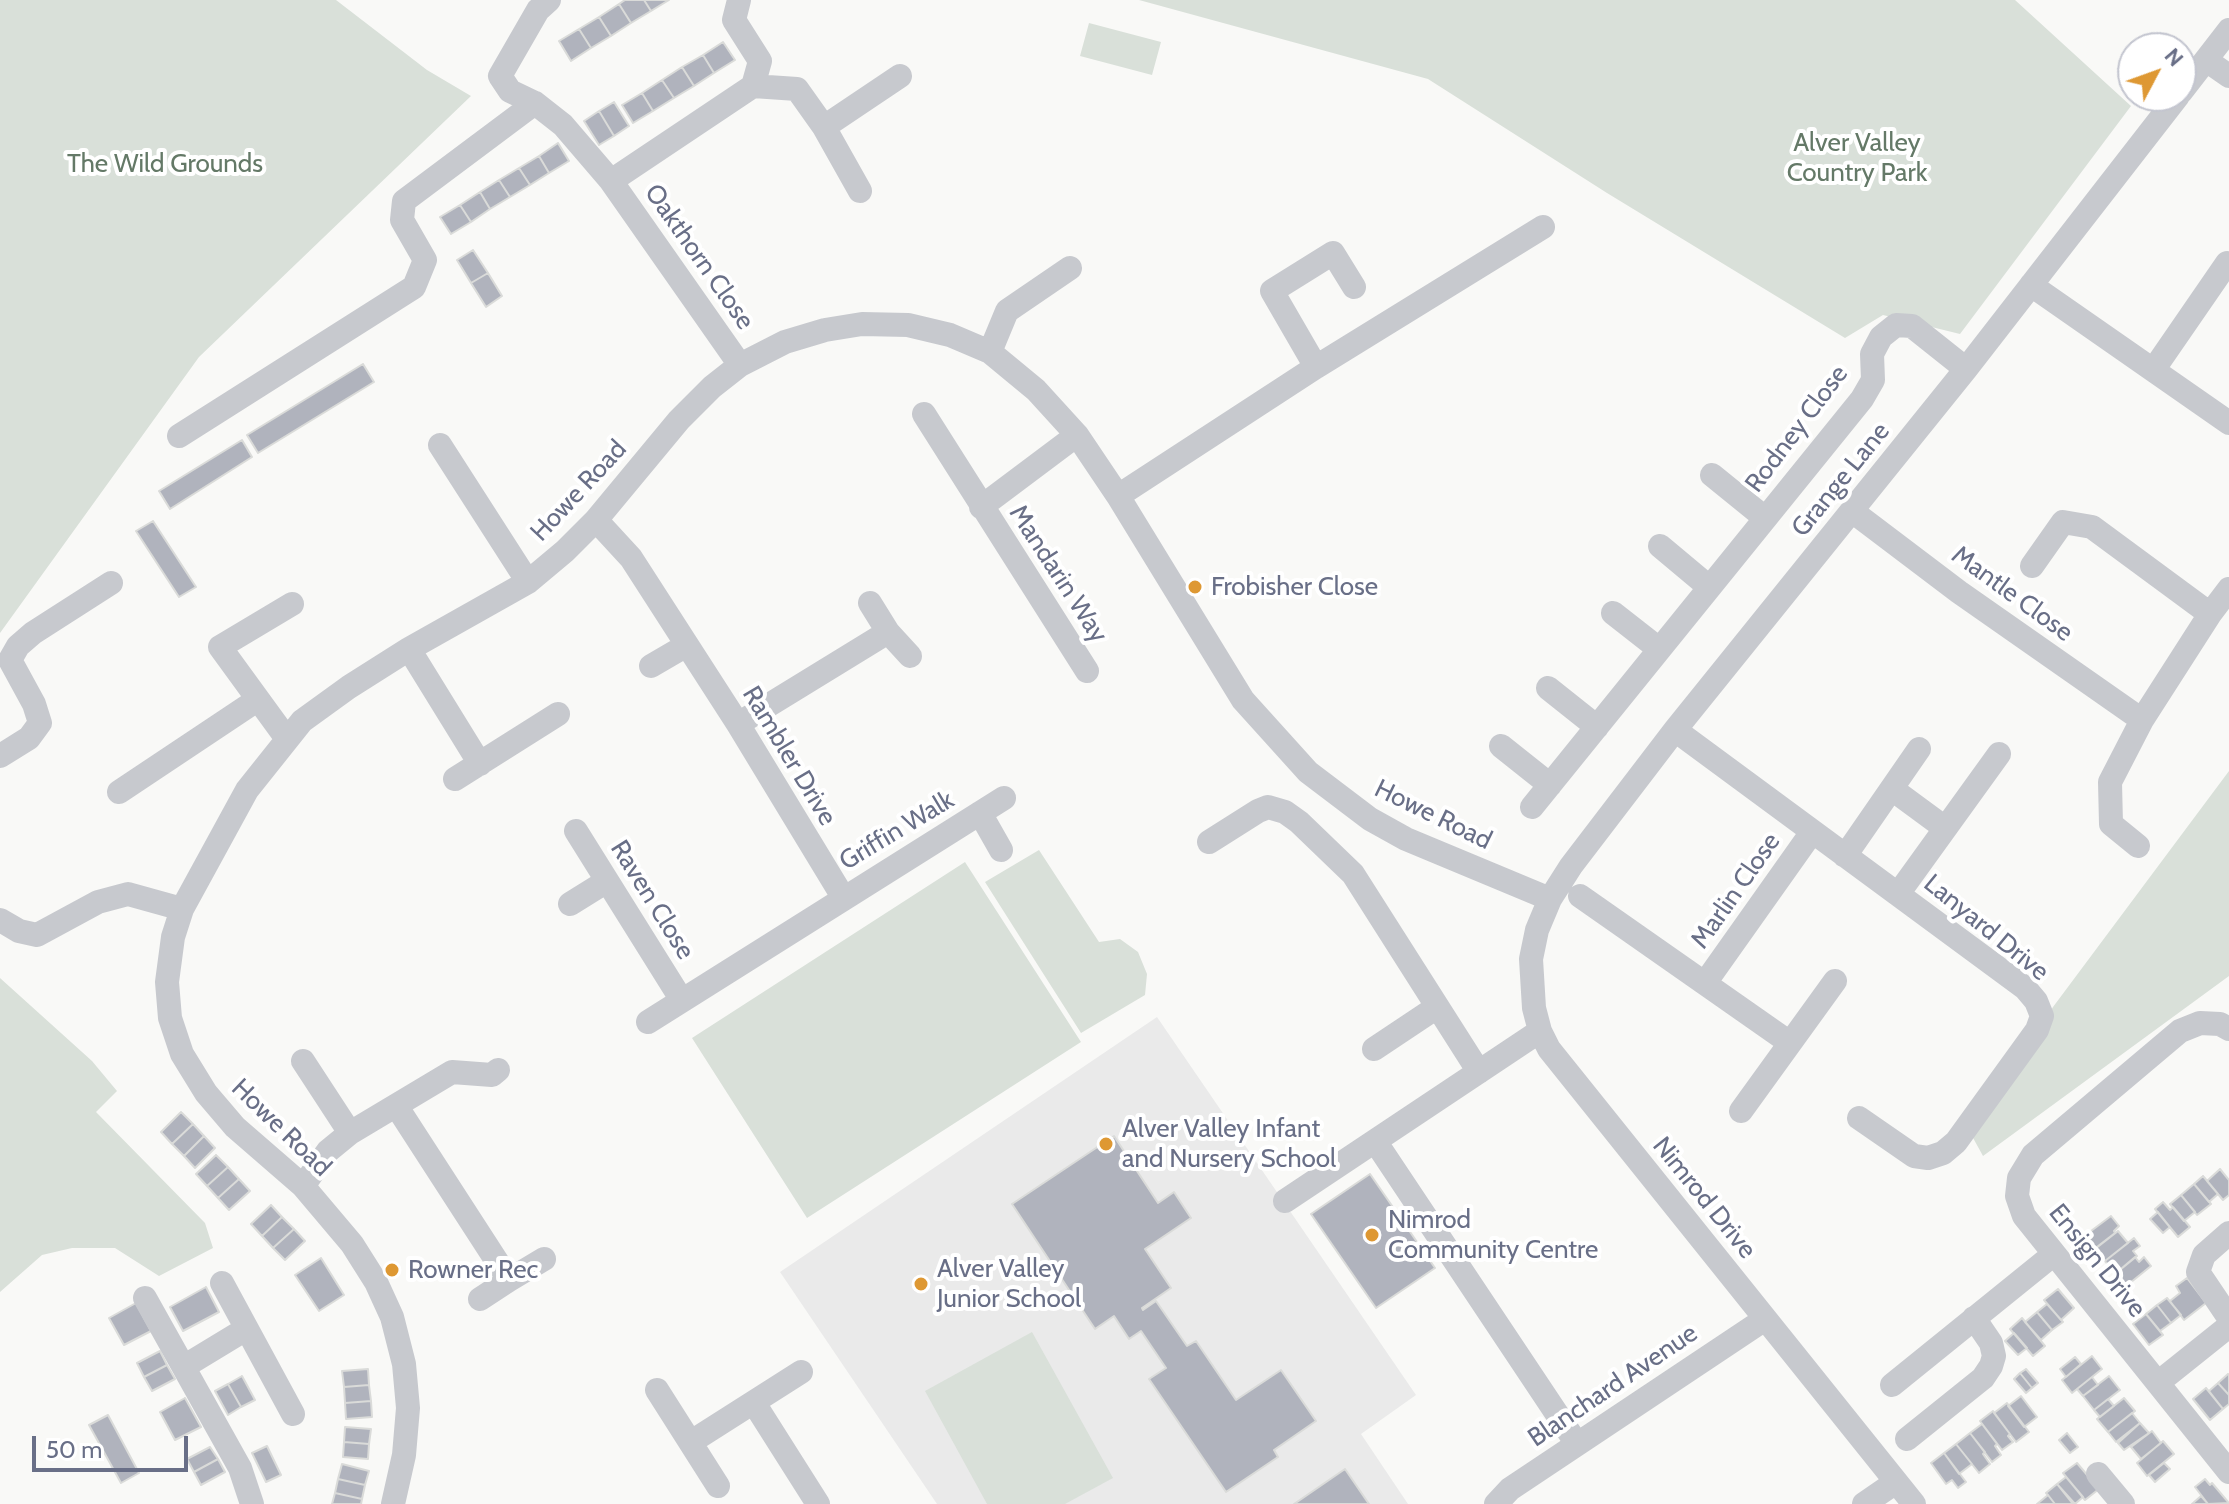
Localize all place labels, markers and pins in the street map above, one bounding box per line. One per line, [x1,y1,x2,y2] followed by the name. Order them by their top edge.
[1211,571,1378,603] place label: Frobisher Close
[1186,578,1204,596] marker: Frobisher Close
[1122,1113,1336,1174] place label: Alver Valley Infant and Nursery School
[1097,1135,1115,1153] marker: Alver Valley Infant and Nursery School
[1388,1204,1598,1266] place label: Nimrod Community Centre
[1363,1226,1381,1244] marker: Nimrod Community Centre
[937,1253,1081,1314] place label: Alver Valley Junior School
[408,1254,538,1286] place label: Rowner Rec
[383,1261,401,1279] marker: Rowner Rec
[912,1275,930,1293] marker: Alver Valley Junior School

